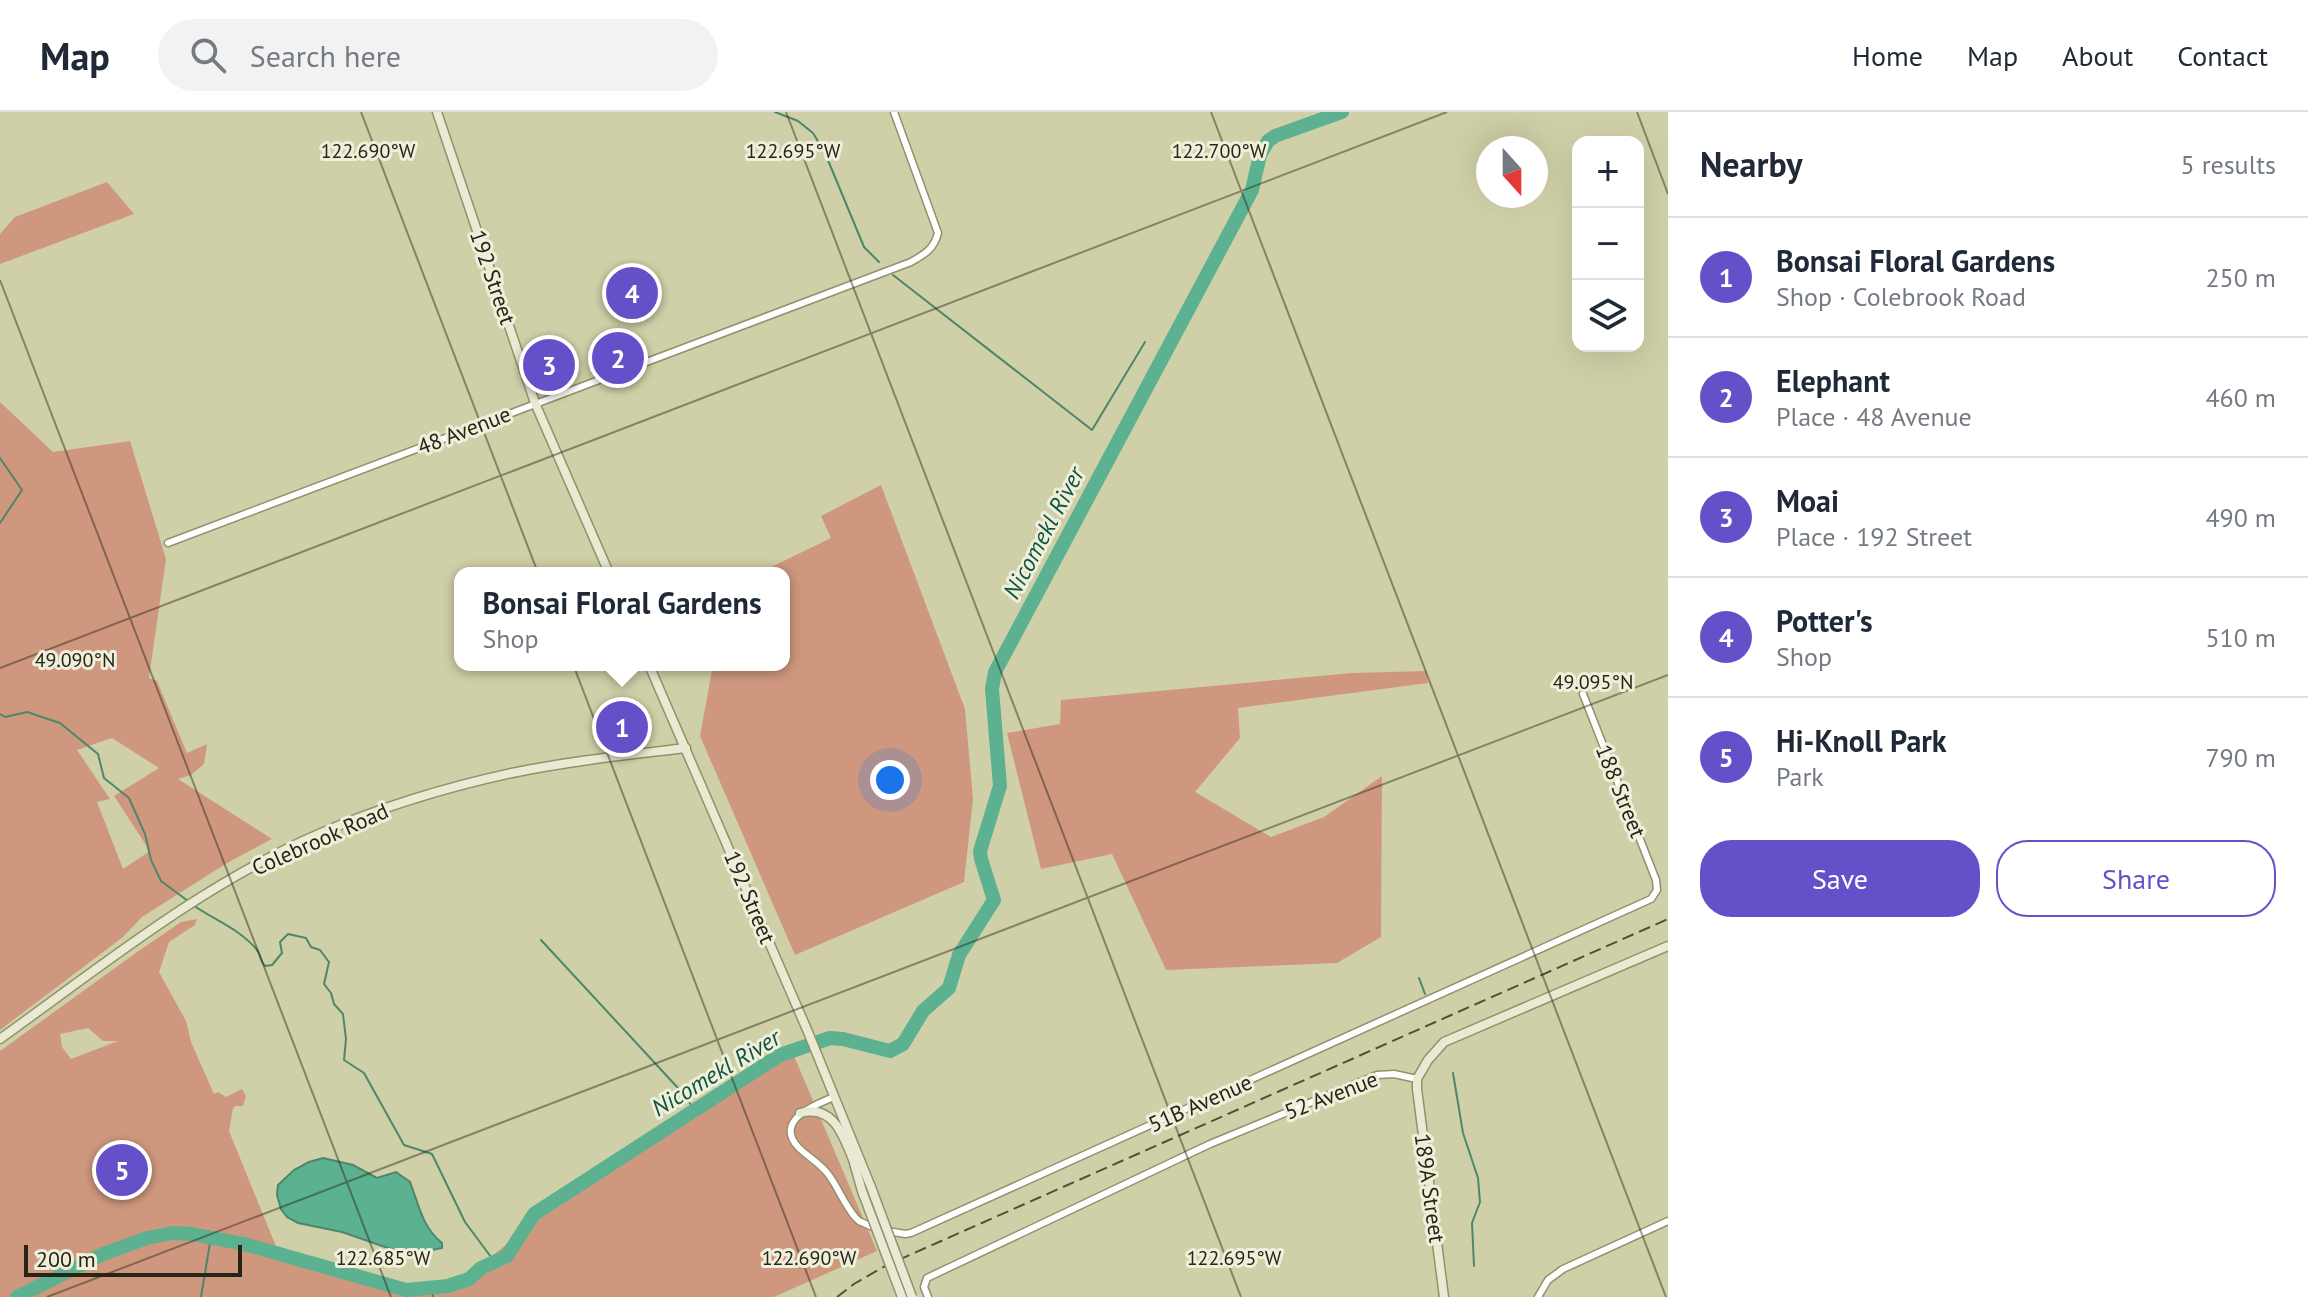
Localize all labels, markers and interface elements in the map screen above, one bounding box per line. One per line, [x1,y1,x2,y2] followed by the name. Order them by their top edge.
[158,19,718,91] search box
[40,31,110,80] text: Map
[186,33,230,77] icon: search
[250,36,401,75] text: Search here
[1852,37,1923,74] text: Home
[1967,37,2018,74] text: Map
[2062,37,2133,74] text: About
[2177,37,2268,74] text: Contact
[1476,136,1548,208] north arrow
[1572,136,1644,352] map controls
[1572,136,1644,208] button: +
[321,138,416,164] text: 122.690°W
[746,138,841,164] text: 122.695°W
[1172,138,1267,164] text: 122.700°W
[1700,142,1802,186] text: Nearby
[2181,148,2276,181] text: 5 results
[1572,208,1644,280] button: −
[464,226,522,328] street label: 192 Street
[1776,241,2055,280] text: Bonsai Floral Gardens
[1719,261,1733,294] text: 1
[2205,261,2276,294] text: 250 m
[606,263,658,323] pin: 4
[1572,280,1644,352] button: layers
[1776,280,2026,313] text: Shop · Colebrook Road
[592,328,644,388] pin: 2
[523,335,575,395] pin: 3
[1776,361,1890,400] text: Elephant
[1719,381,1733,414] text: 2
[2205,381,2276,414] text: 460 m
[413,399,515,461] street label: 48 Avenue
[1776,400,1972,433] text: Place · 48 Avenue
[996,460,1092,604] water label: Nicomekl River
[1776,481,1839,520] text: Moai
[1719,501,1733,534] text: 3
[2205,501,2276,534] text: 490 m
[1776,520,1972,553] text: Place · 192 Street
[454,567,790,671] popup
[482,583,762,622] text: Bonsai Floral Gardens
[1776,601,1873,640] text: Potter's
[1719,621,1733,654] text: 4
[2205,621,2276,654] text: 510 m
[482,622,538,655] text: Shop
[1776,640,1832,673] text: Shop
[35,647,115,673] text: 49.090°N
[1553,669,1633,695] text: 49.095°N
[596,697,648,757] pin: 1
[1776,721,1947,760] text: Hi-Knoll Park
[1590,740,1653,842] street label: 188 Street
[1719,741,1733,774] text: 5
[2205,741,2276,774] text: 790 m
[870,760,910,800] your location
[1776,760,1824,793] text: Park
[247,796,393,882] street label: Colebrook Road
[1700,840,1980,917] button: Save
[1996,840,2276,917] button: Share
[718,846,782,948] street label: 192 Street
[646,1021,788,1123] water label: Nicomekl River
[1280,1064,1382,1126] street label: 52 Avenue
[1144,1068,1256,1138] street label: 51B Avenue
[1408,1132,1452,1245] street label: 189A Street
[96,1140,148,1200] pin: 5
[24,1241,242,1277] scale bar
[36,1245,96,1273] text: 200 m
[336,1245,431,1271] text: 122.685°W
[762,1245,857,1271] text: 122.690°W
[1187,1245,1282,1271] text: 122.695°W

